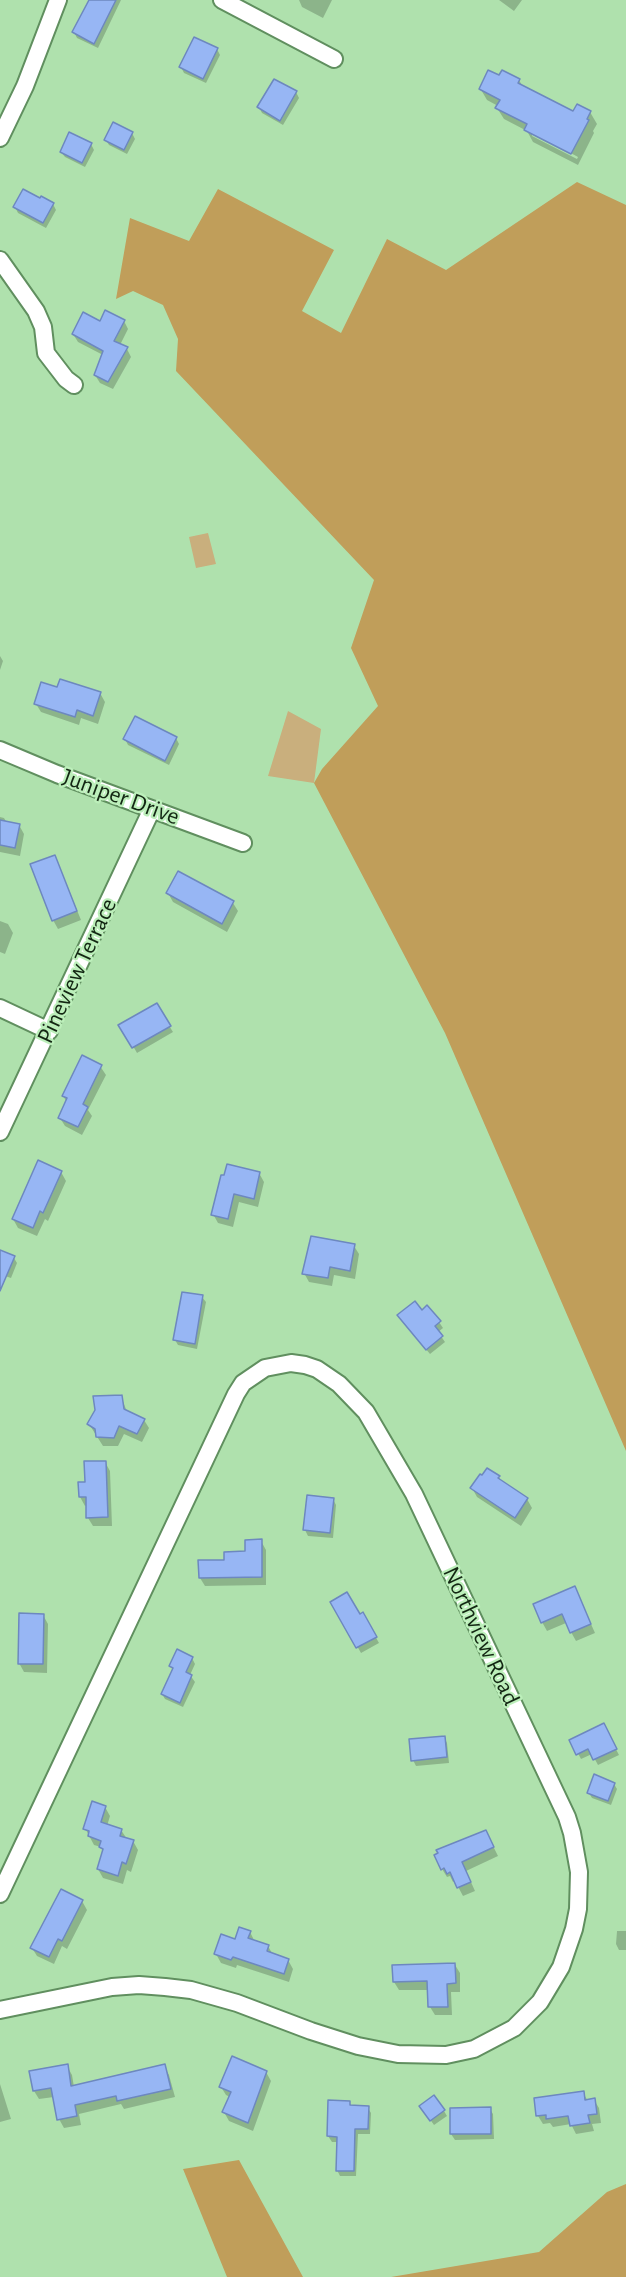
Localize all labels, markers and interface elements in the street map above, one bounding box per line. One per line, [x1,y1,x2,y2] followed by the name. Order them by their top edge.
[59,763,183,831] street label: Juniper Drive
[31,894,123,1048] street label: Pineview Terrace
[436,1562,526,1710] street label: Northview Road

